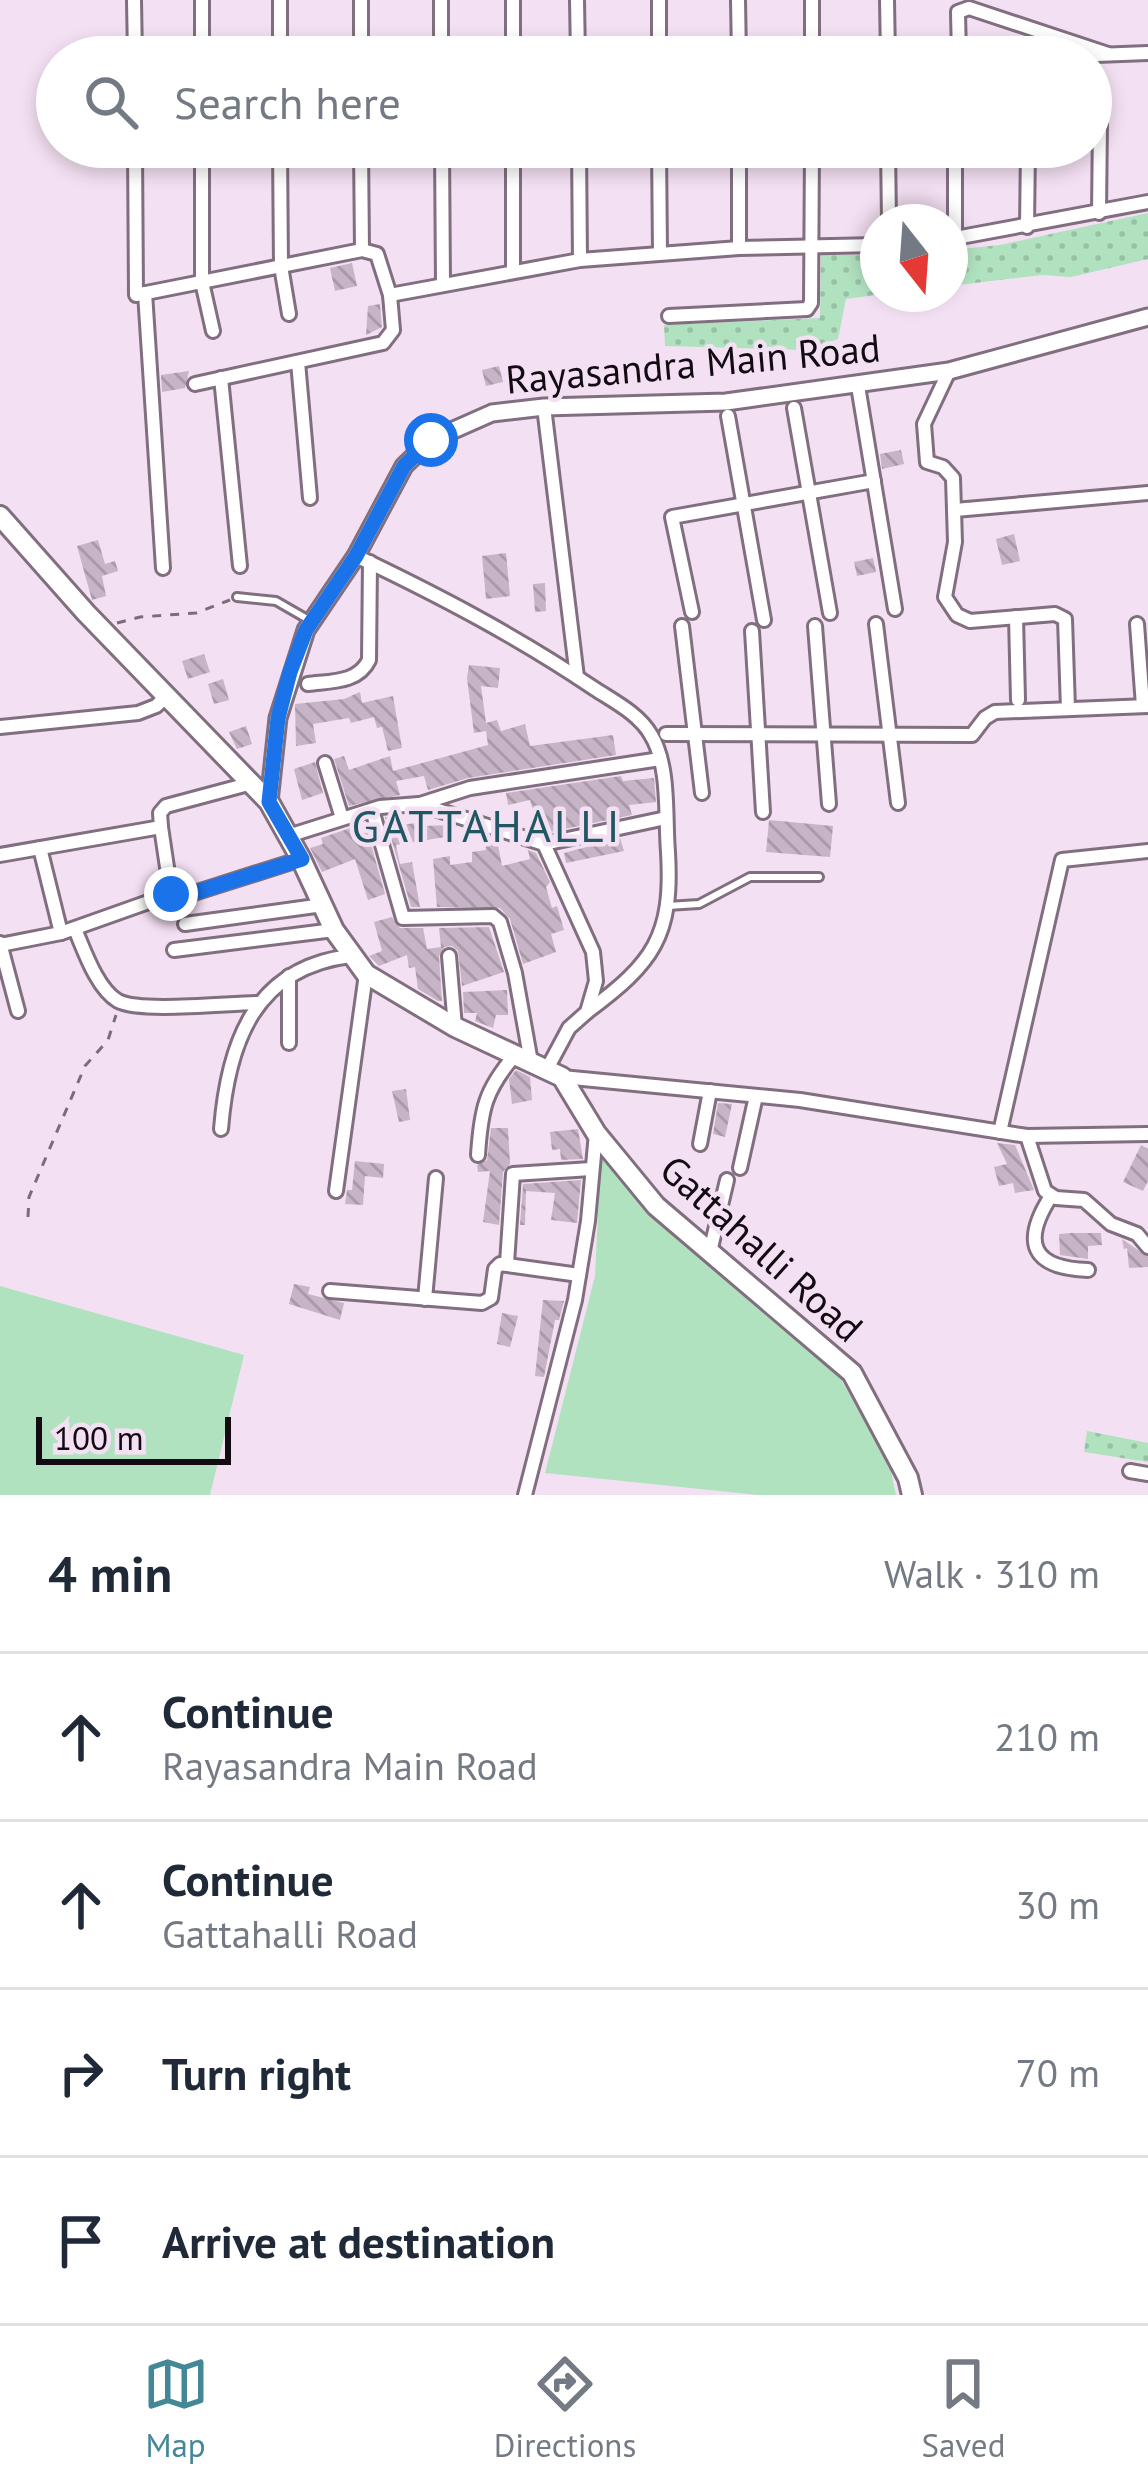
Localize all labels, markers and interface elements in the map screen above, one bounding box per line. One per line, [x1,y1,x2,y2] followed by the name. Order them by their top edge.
[36,36,1112,168] search box
[78,69,144,135] icon: search
[174,73,401,131] text: Search here
[860,204,968,312] north arrow
[504,321,882,405] street label: Rayasandra Main Road
[404,413,458,467] route start
[351,796,623,854] district label: GATTAHALLI
[144,867,198,921] route end
[650,1143,874,1353] street label: Gattahalli Road
[36,1411,231,1464] scale bar
[54,1416,144,1459] text: 100 m
[48,1540,172,1606] text: 4 min
[884,1548,1100,1599] text: Walk · 310 m
[162,1682,334,1740] text: Continue
[48,1704,114,1770] icon: ahead
[994,1711,1100,1762] text: 210 m
[162,1740,538,1791] text: Rayasandra Main Road
[162,1850,334,1908] text: Continue
[48,1872,114,1938] icon: ahead
[1015,1879,1100,1930] text: 30 m
[162,1908,418,1959] text: Gattahalli Road
[48,2040,114,2106] icon: right
[162,2044,351,2102] text: Turn right
[1015,2047,1100,2098] text: 70 m
[48,2208,114,2274] icon: arrive
[162,2212,555,2270] text: Arrive at destination
[143,2351,209,2466] tab: Map
[494,2351,636,2466] tab: Directions
[921,2351,1005,2466] tab: Saved

